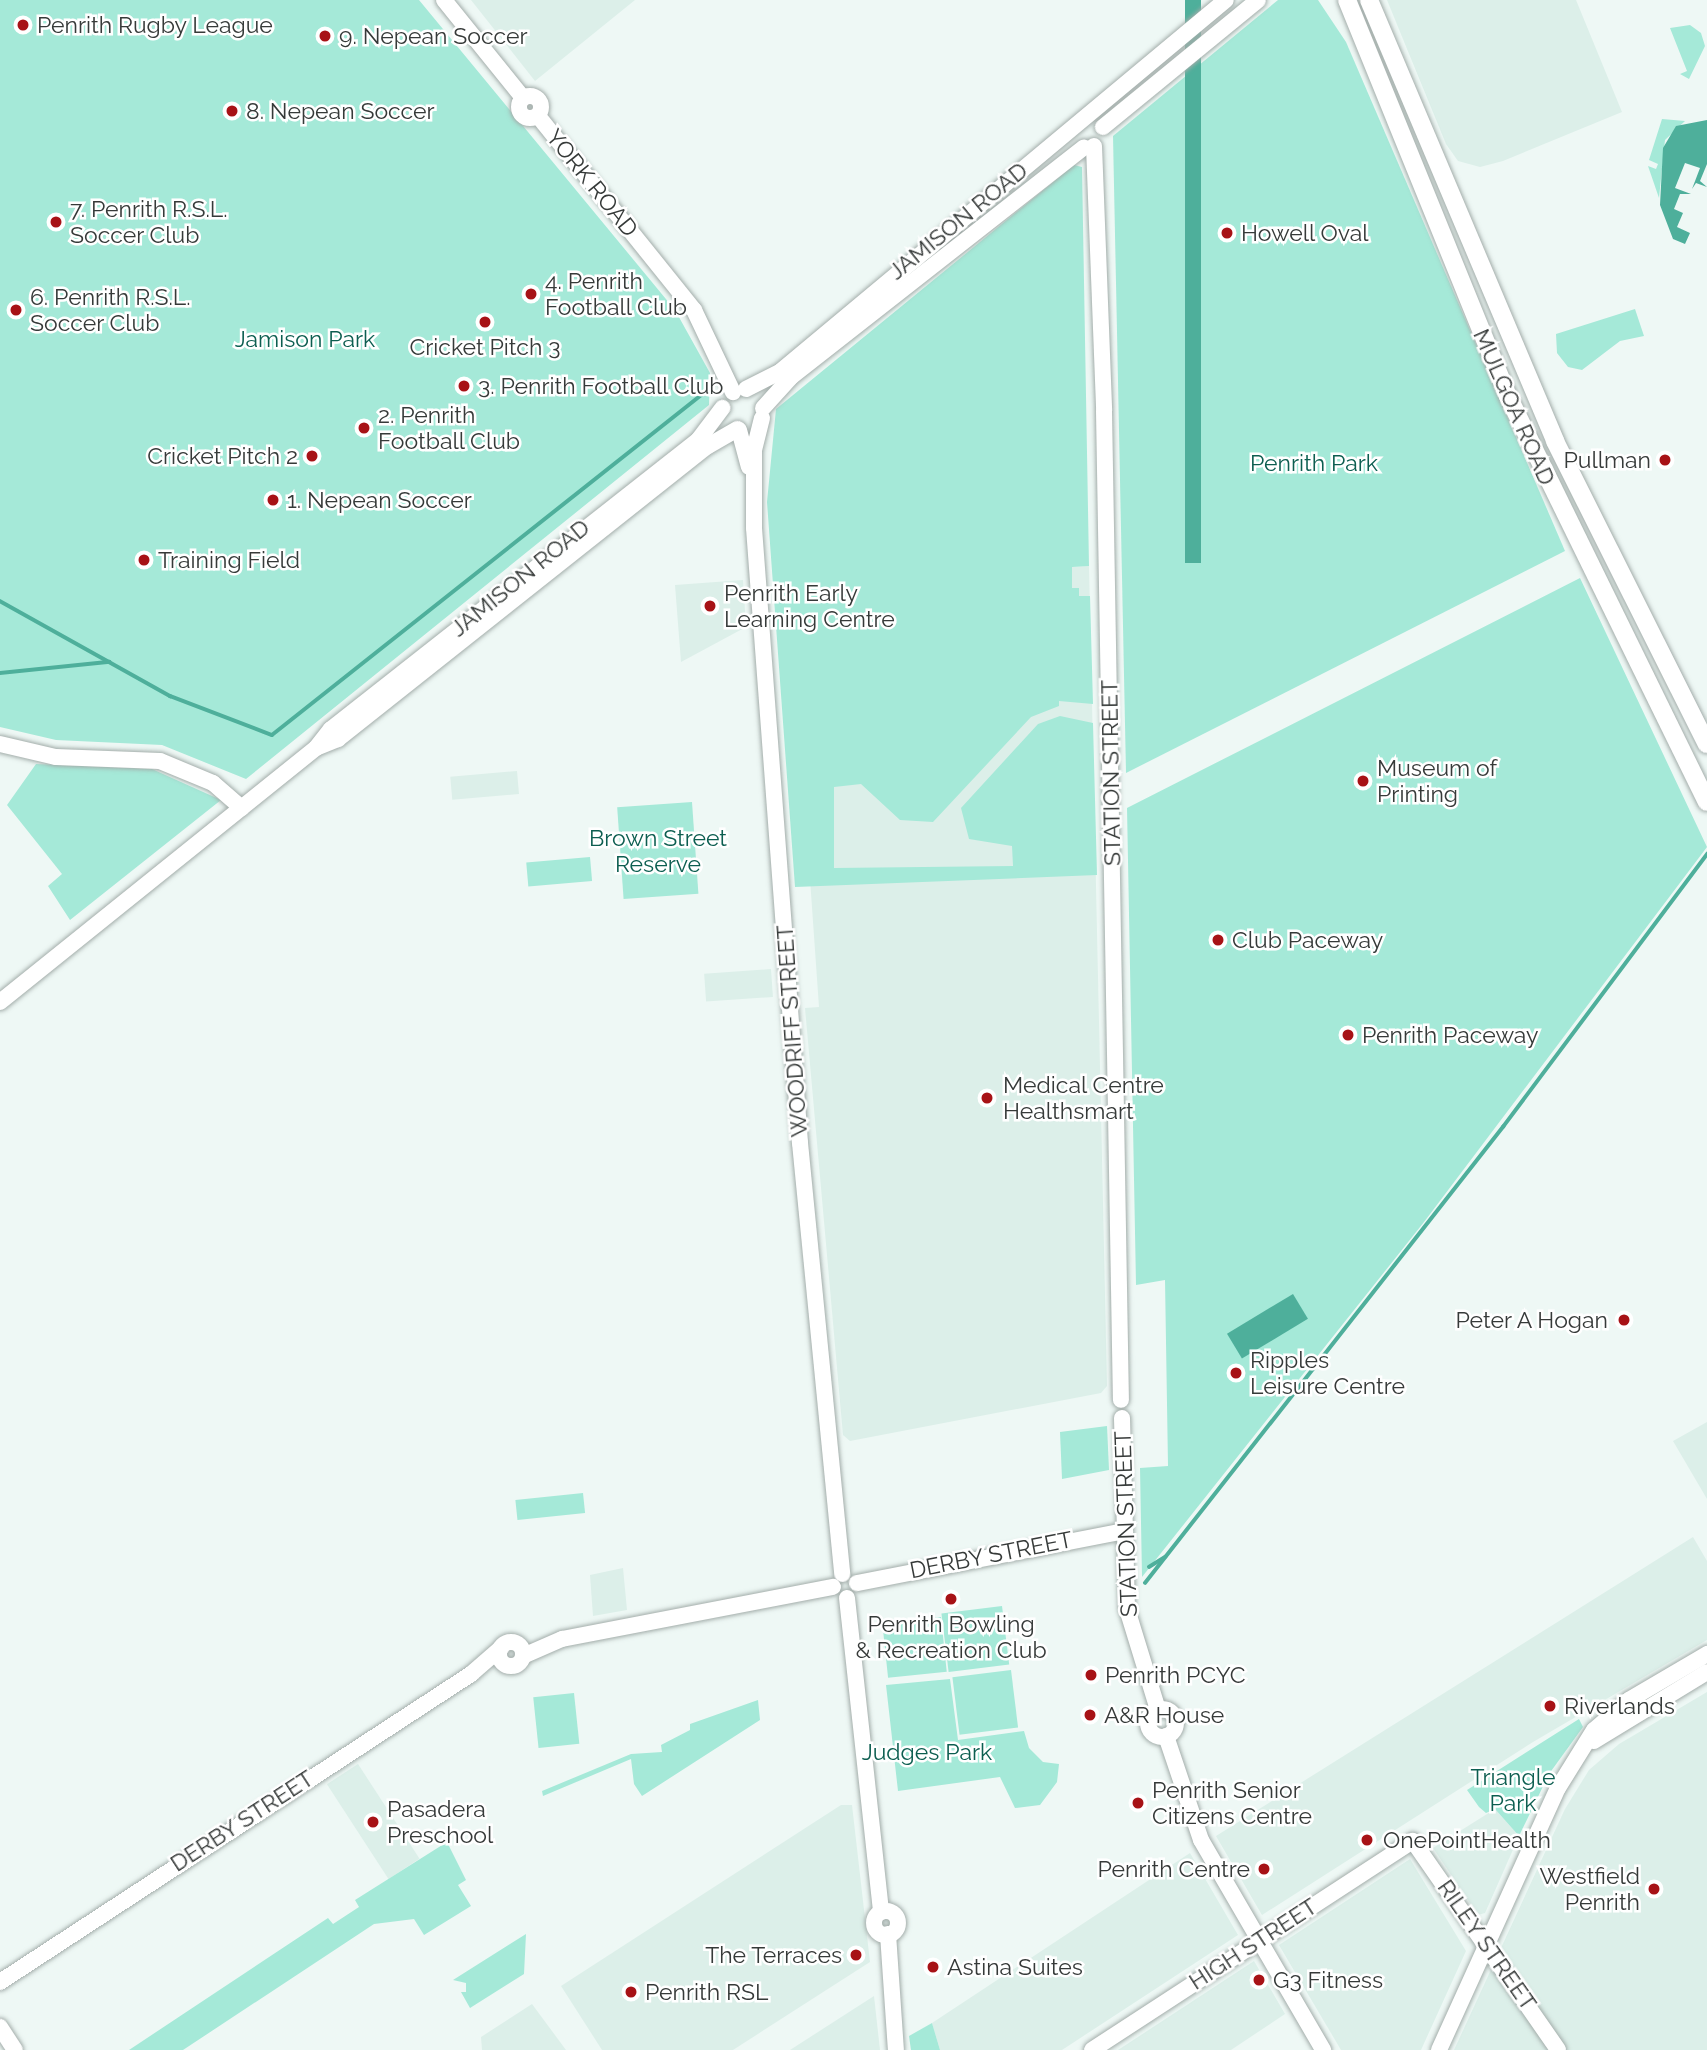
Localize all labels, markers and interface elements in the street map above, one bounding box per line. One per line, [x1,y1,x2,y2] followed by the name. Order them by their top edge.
[37,11,273,39] place label: Penrith Rugby League
[15,17,31,33] marker: Penrith Rugby League
[339,22,527,50] place label: 9. Nepean Soccer
[317,28,333,44] marker: 9. Nepean Soccer
[246,97,435,125] place label: 8. Nepean Soccer
[224,103,240,119] marker: 8. Nepean Soccer
[540,124,644,242] street label: YORK ROAD
[883,157,1033,285] street label: JAMISON ROAD
[70,195,228,249] place label: 7. Penrith R.S.L. Soccer Club
[48,214,64,230] marker: 7. Penrith R.S.L. Soccer Club
[1241,219,1369,247] place label: Howell Oval
[1219,225,1235,241] marker: Howell Oval
[545,267,688,321] place label: 4. Penrith Football Club
[30,283,191,337] place label: 6. Penrith R.S.L. Soccer Club
[523,286,539,302] marker: 4. Penrith Football Club
[8,302,24,318] marker: 6. Penrith R.S.L. Soccer Club
[477,314,493,330] marker: Cricket Pitch 3
[1467,324,1561,490] street label: MULGOA ROAD
[235,325,375,353] park label: Jamison Park
[409,333,561,361] place label: Cricket Pitch 3
[478,372,724,400] place label: 3. Penrith Football Club
[456,378,472,394] marker: 3. Penrith Football Club
[378,401,521,455] place label: 2. Penrith Football Club
[356,420,372,436] marker: 2. Penrith Football Club
[147,442,298,470] place label: Cricket Pitch 2
[1563,446,1651,474] place label: Pullman
[304,448,320,464] marker: Cricket Pitch 2
[1250,449,1378,477] park label: Penrith Park
[1657,452,1673,468] marker: Pullman
[287,486,472,514] place label: 1. Nepean Soccer
[265,492,281,508] marker: 1. Nepean Soccer
[445,514,595,642] street label: JAMISON ROAD
[158,546,300,574] place label: Training Field
[136,552,152,568] marker: Training Field
[724,579,895,633] place label: Penrith Early Learning Centre
[702,598,718,614] marker: Penrith Early Learning Centre
[1096,680,1126,866] street label: STATION STREET
[1377,754,1497,808] place label: Museum of Printing
[1355,773,1371,789] marker: Museum of Printing
[589,824,727,878] park label: Brown Street Reserve
[771,924,813,1138] street label: WOODRIFF STREET
[1232,926,1383,954] place label: Club Paceway
[1210,932,1226,948] marker: Club Paceway
[1362,1021,1538,1049] place label: Penrith Paceway
[1340,1027,1356,1043] marker: Penrith Paceway
[1003,1071,1165,1125] place label: Medical Centre Healthsmart
[977,1088,997,1108] marker: Medical Centre Healthsmart
[1454,1306,1608,1334] place label: Peter A Hogan
[1614,1310,1634,1330] marker: Peter A Hogan
[1250,1346,1405,1400] place label: Ripples Leisure Centre
[1228,1365,1244,1381] marker: Ripples Leisure Centre
[1109,1431,1143,1617] street label: STATION STREET
[907,1526,1075,1584] street label: DERBY STREET
[943,1591,959,1607] marker: Penrith Bowling & Recreation Club
[855,1610,1047,1664] place label: Penrith Bowling & Recreation Club
[1105,1661,1245,1689] place label: Penrith PCYC
[1083,1667,1099,1683] marker: Penrith PCYC
[1564,1692,1675,1720] place label: Riverlands
[1542,1698,1558,1714] marker: Riverlands
[1104,1701,1224,1729] place label: A&R House
[1082,1707,1098,1723] marker: A&R House
[862,1738,992,1766] park label: Judges Park
[1471,1763,1555,1817] park label: Triangle Park
[165,1764,319,1878] street label: DERBY STREET
[1152,1776,1312,1830] place label: Penrith Senior Citizens Centre
[387,1795,493,1849] place label: Pasadera Preschool
[1130,1795,1146,1811] marker: Penrith Senior Citizens Centre
[365,1814,381,1830] marker: Pasadera Preschool
[1383,1826,1551,1854] place label: OnePointHealth
[1357,1830,1377,1850] marker: OnePointHealth
[1097,1855,1250,1883] place label: Penrith Centre
[1256,1861,1272,1877] marker: Penrith Centre
[1540,1862,1640,1916] place label: Westfield Penrith
[1432,1874,1542,2016] street label: RILEY STREET
[1646,1881,1662,1897] marker: Westfield Penrith
[1184,1892,1322,1996] street label: HIGH STREET
[704,1941,842,1969] place label: The Terraces
[848,1947,864,1963] marker: The Terraces
[947,1953,1083,1981] place label: Astina Suites
[925,1959,941,1975] marker: Astina Suites
[1273,1966,1383,1994] place label: G3 Fitness
[1251,1972,1267,1988] marker: G3 Fitness
[645,1978,768,2006] place label: Penrith RSL
[623,1984,639,2000] marker: Penrith RSL

